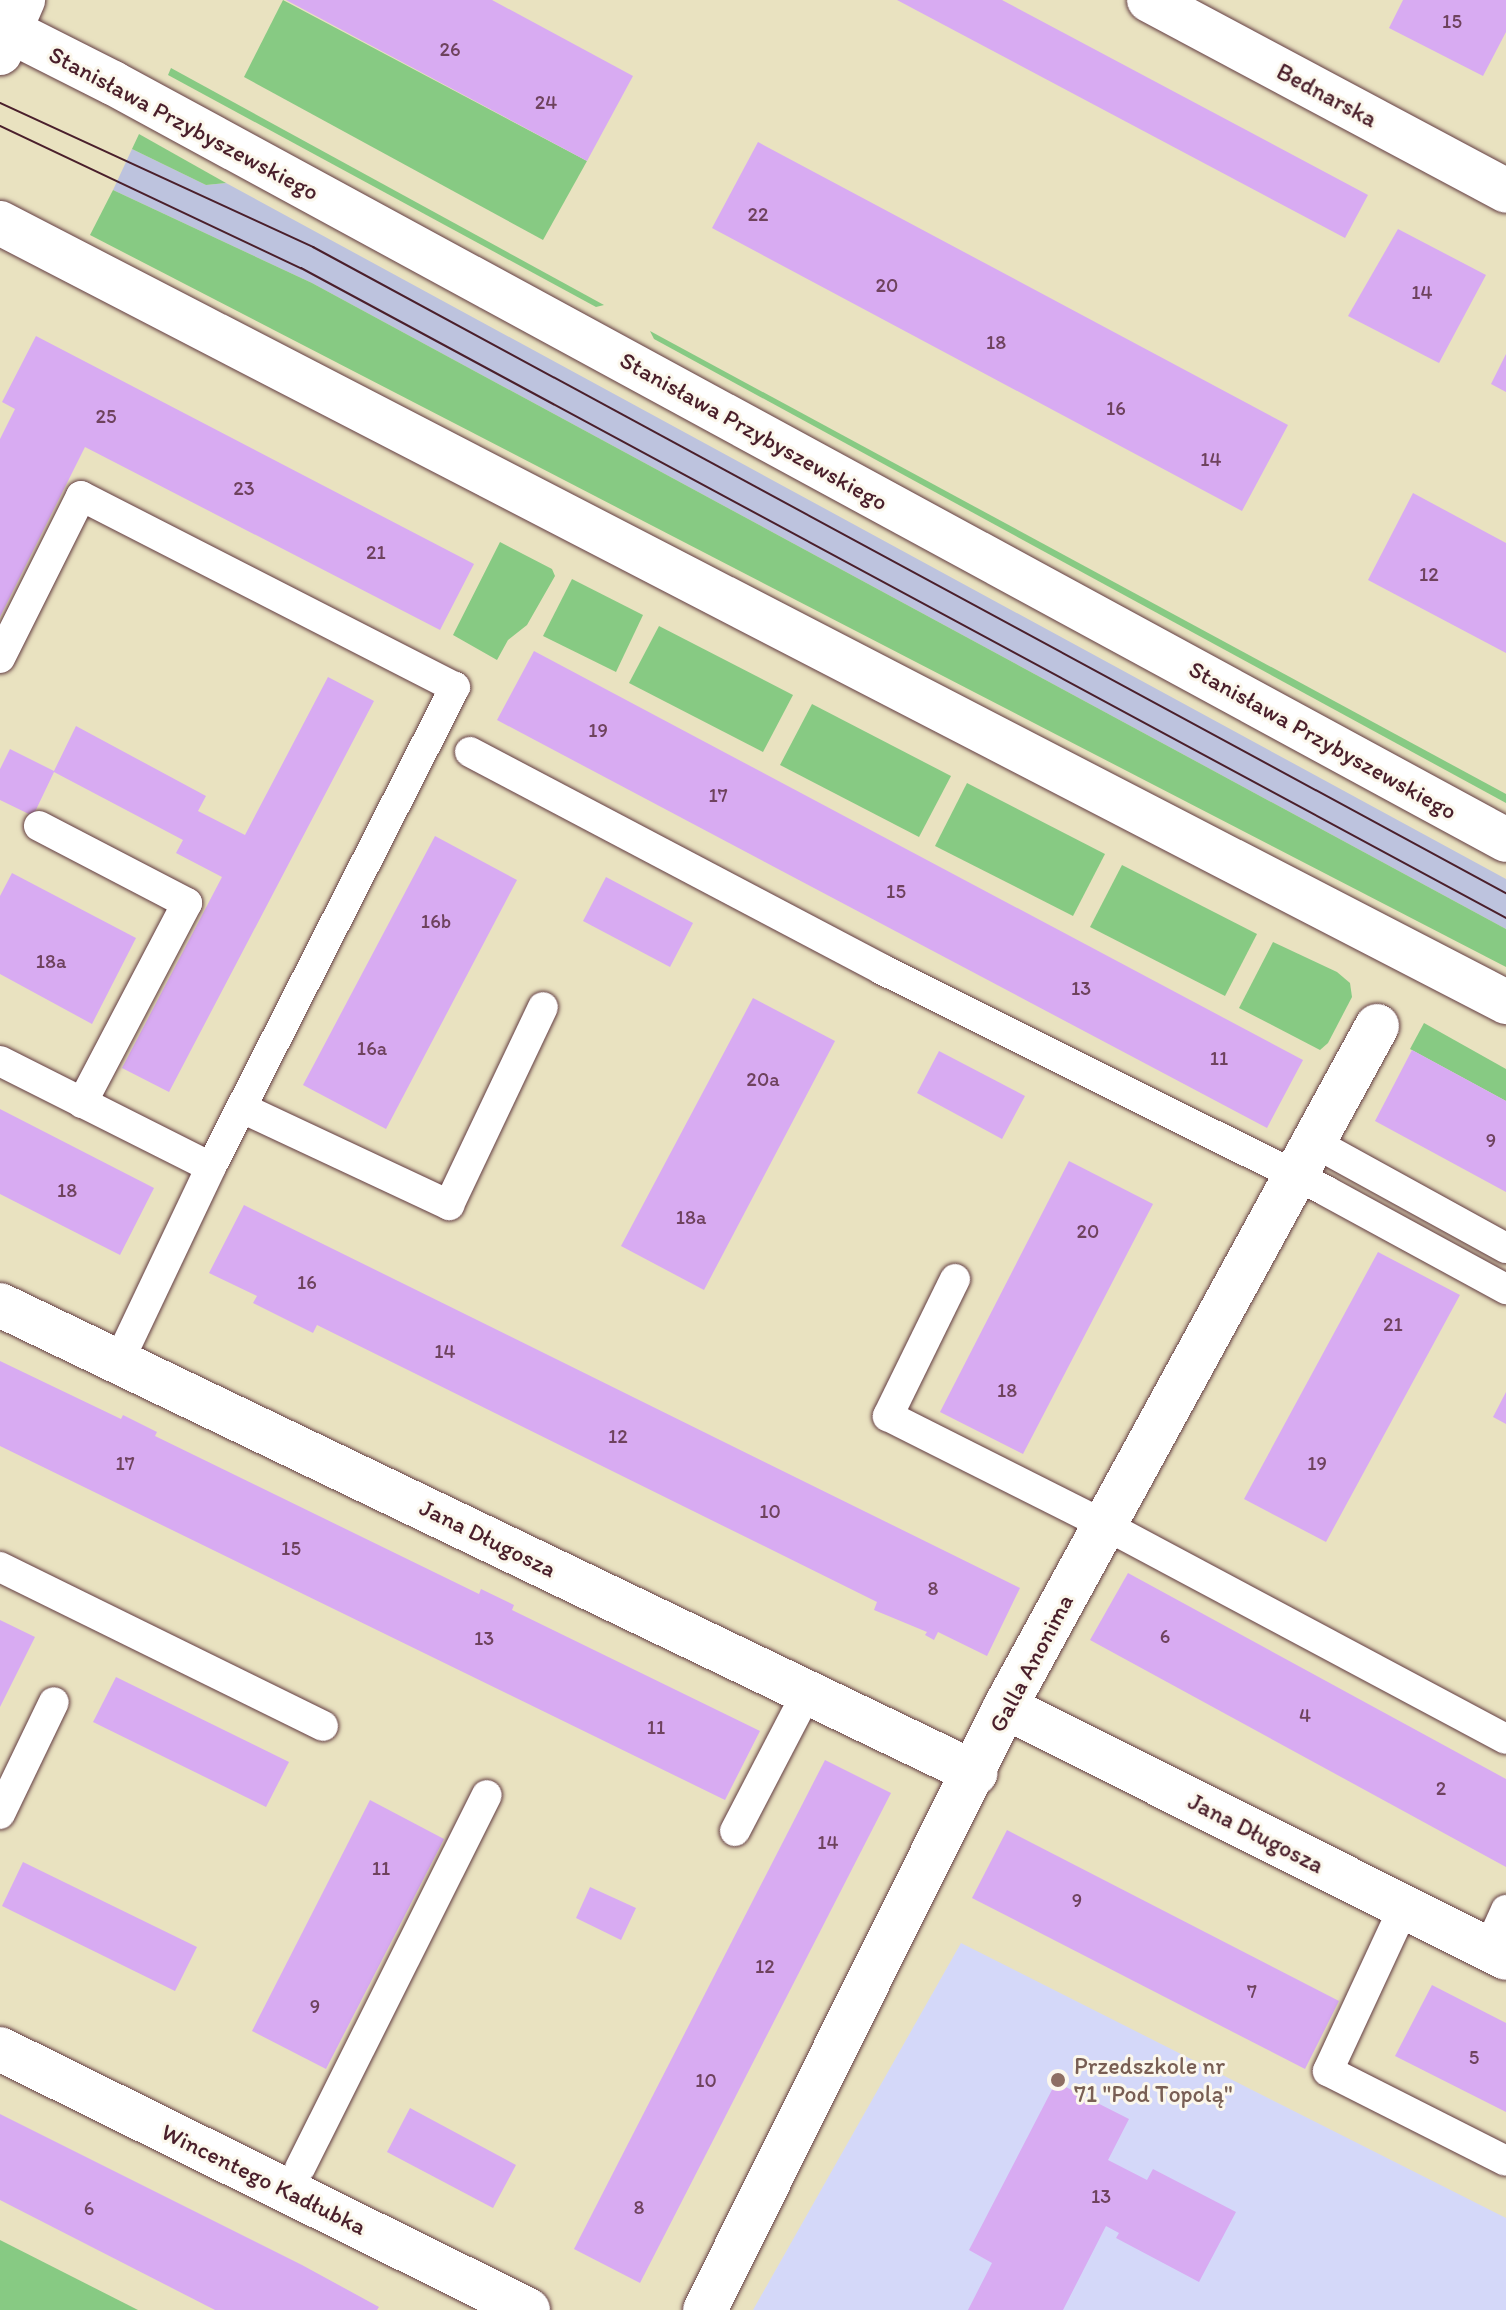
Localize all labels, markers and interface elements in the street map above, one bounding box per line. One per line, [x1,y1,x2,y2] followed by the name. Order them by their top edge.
[1442,9,1462,33] house number: 15
[439,37,461,61] house number: 26
[44,39,324,207] street label: Stanisława Przybyszewskiego
[1272,57,1382,133] street label: Bednarska
[535,90,557,114] house number: 24
[747,202,769,226] house number: 22
[876,273,898,297] house number: 20
[1411,280,1433,304] house number: 14
[986,330,1006,354] house number: 18
[615,345,893,517] street label: Stanisława Przybyszewskiego
[1106,396,1126,420] house number: 16
[95,404,117,428] house number: 25
[1200,447,1222,471] house number: 14
[233,476,255,500] house number: 23
[366,540,386,564] house number: 21
[1419,562,1439,586] house number: 12
[1184,654,1462,826] street label: Stanisława Przybyszewskiego
[588,718,608,742] house number: 19
[708,783,728,807] house number: 17
[886,879,906,903] house number: 15
[421,909,451,933] house number: 16b
[36,949,66,973] house number: 18a
[1071,976,1091,1000] house number: 13
[357,1036,387,1060] house number: 16a
[1210,1046,1228,1070] house number: 11
[746,1067,780,1091] house number: 20a
[1486,1128,1496,1152] house number: 9
[57,1178,77,1202] house number: 18
[676,1205,706,1229] house number: 18a
[1077,1219,1099,1243] house number: 20
[297,1270,317,1294] house number: 16
[1383,1312,1403,1336] house number: 21
[434,1339,456,1363] house number: 14
[997,1378,1017,1402] house number: 18
[608,1424,628,1448] house number: 12
[115,1451,135,1475] house number: 17
[1307,1451,1327,1475] house number: 19
[415,1492,561,1584] street label: Jana Długosza
[759,1499,781,1523] house number: 10
[281,1536,301,1560] house number: 15
[928,1576,938,1600] house number: 8
[982,1589,1080,1737] street label: Galla Anonima
[1160,1624,1170,1648] house number: 6
[474,1626,494,1650] house number: 13
[1299,1703,1311,1727] house number: 4
[647,1715,665,1739] house number: 11
[1436,1776,1446,1800] house number: 2
[1183,1786,1329,1880] street label: Jana Długosza
[817,1830,839,1854] house number: 14
[372,1856,390,1880] house number: 11
[1072,1888,1082,1912] house number: 9
[755,1954,775,1978] house number: 12
[1247,1979,1257,2003] house number: 7
[310,1994,320,2018] house number: 9
[1469,2045,1479,2069] house number: 5
[1074,2052,1231,2108] place label: Przedszkole nr 71 "Pod Topolą"
[695,2068,717,2092] house number: 10
[1049,2071,1067,2089] marker: Przedszkole nr 71 "Pod Topolą"
[157,2117,371,2241] street label: Wincentego Kadłubka
[1091,2184,1111,2208] house number: 13
[634,2195,644,2219] house number: 8
[84,2196,94,2220] house number: 6

